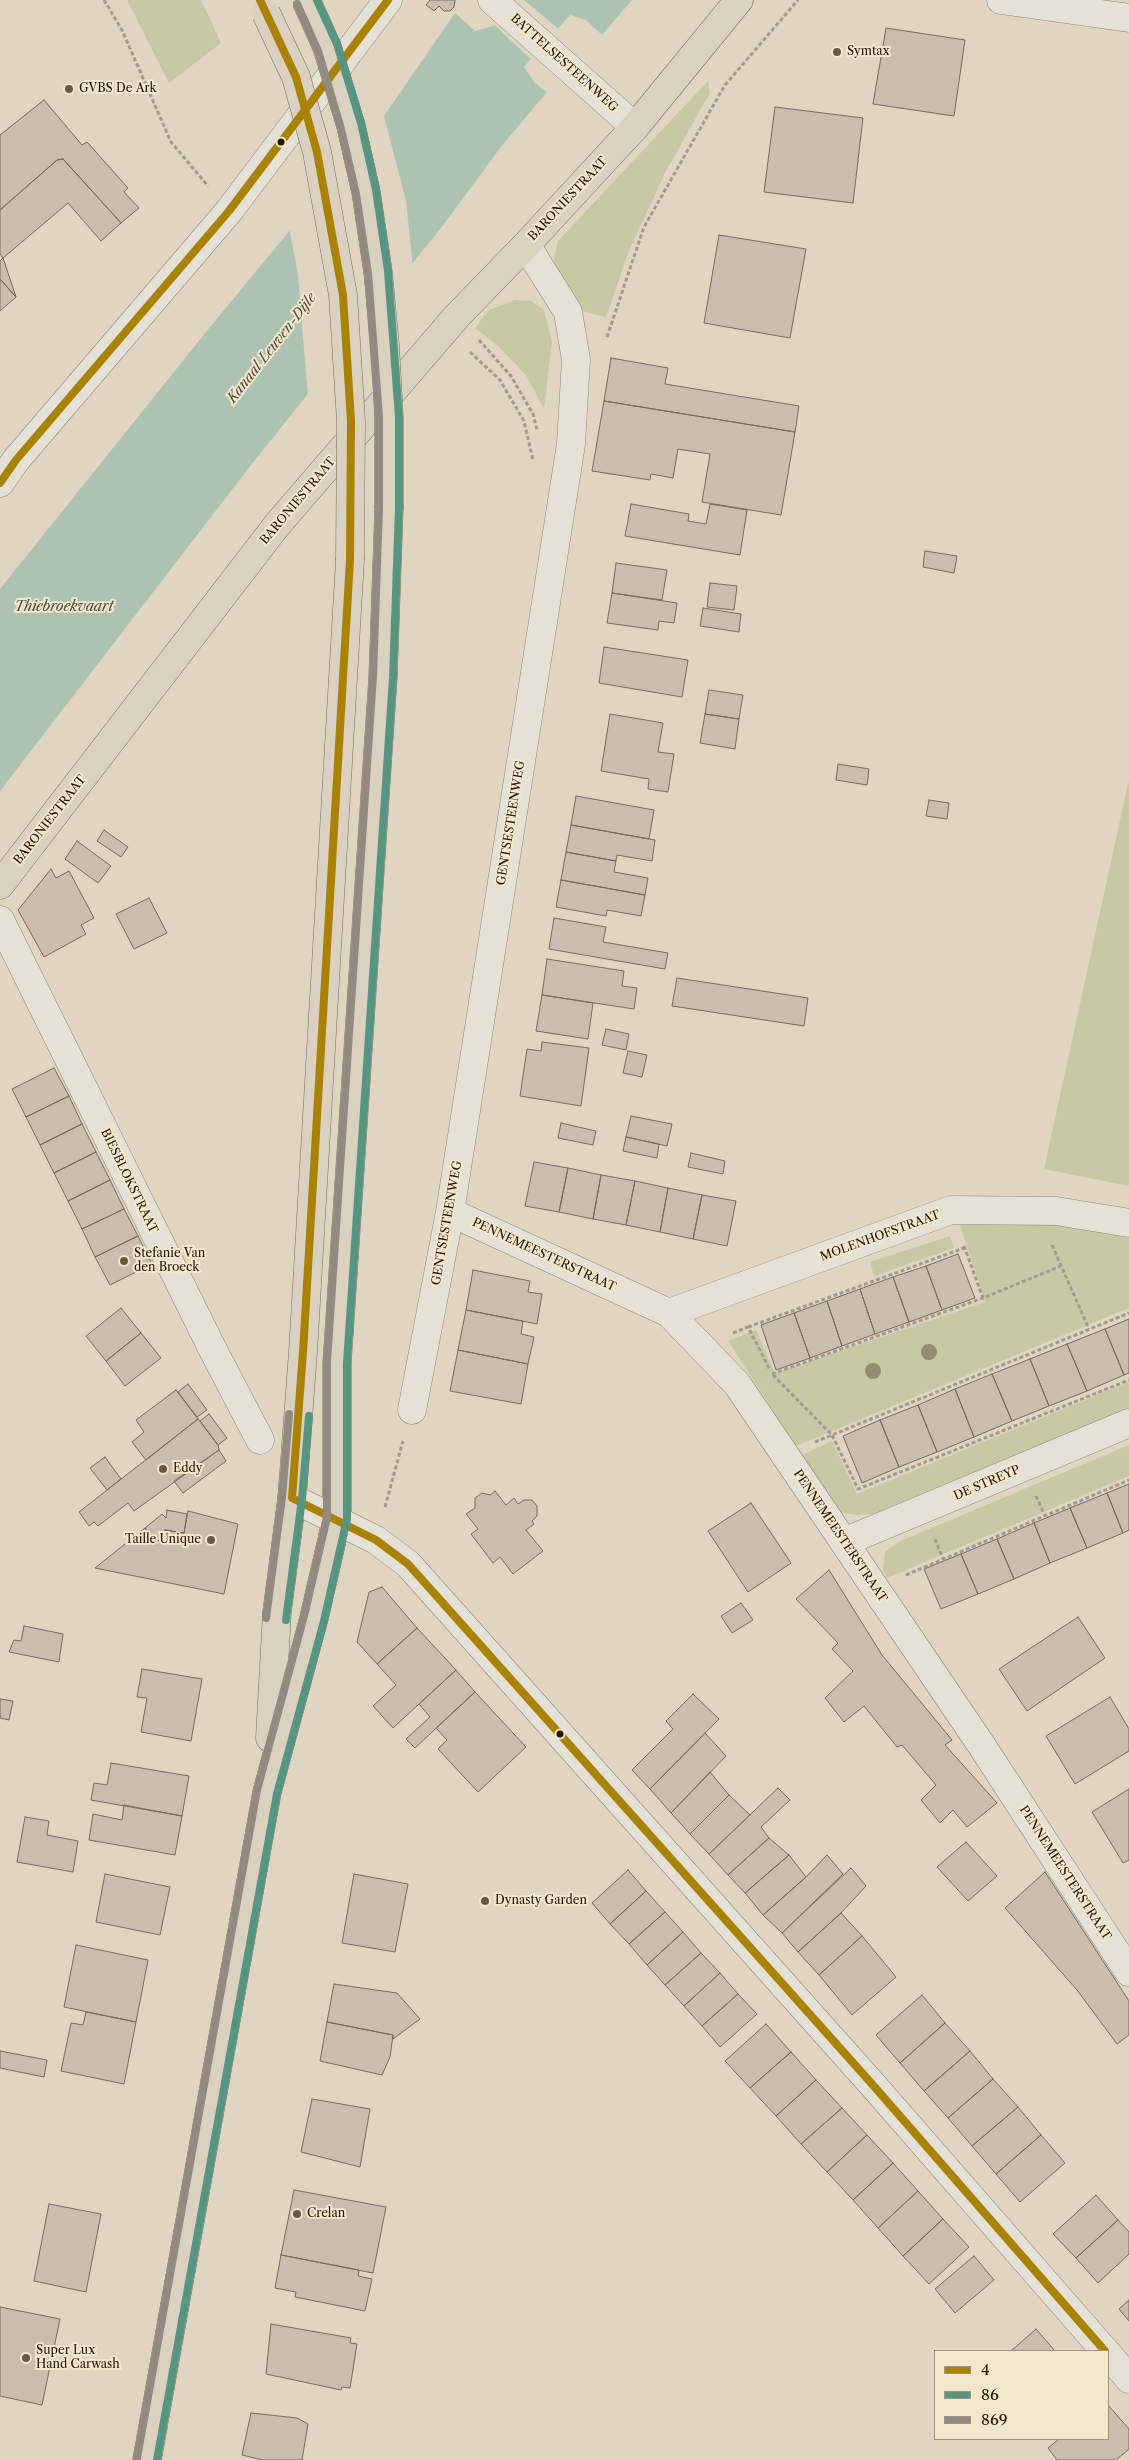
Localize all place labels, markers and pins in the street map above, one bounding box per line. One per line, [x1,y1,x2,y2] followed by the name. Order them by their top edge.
[847,45,890,59] place label: Symtax
[831,46,843,58] marker: Symtax
[79,82,157,96] place label: GVBS De Ark
[63,83,75,95] marker: GVBS De Ark
[276,137,286,147] unlabelled marker
[134,1247,205,1275] place label: Stefanie Van den Broeck
[118,1255,130,1267] marker: Stefanie Van den Broeck
[173,1462,202,1476] place label: Eddy
[157,1463,169,1475] marker: Eddy
[125,1533,201,1547] place label: Taille Unique
[205,1534,217,1546] marker: Taille Unique
[555,1729,565,1739] unlabelled marker
[495,1894,587,1908] place label: Dynasty Garden
[479,1895,491,1907] marker: Dynasty Garden
[307,2207,345,2221] place label: Crelan
[291,2208,303,2220] marker: Crelan
[36,2344,120,2372] place label: Super Lux Hand Carwash
[20,2352,32,2364] marker: Super Lux Hand Carwash

